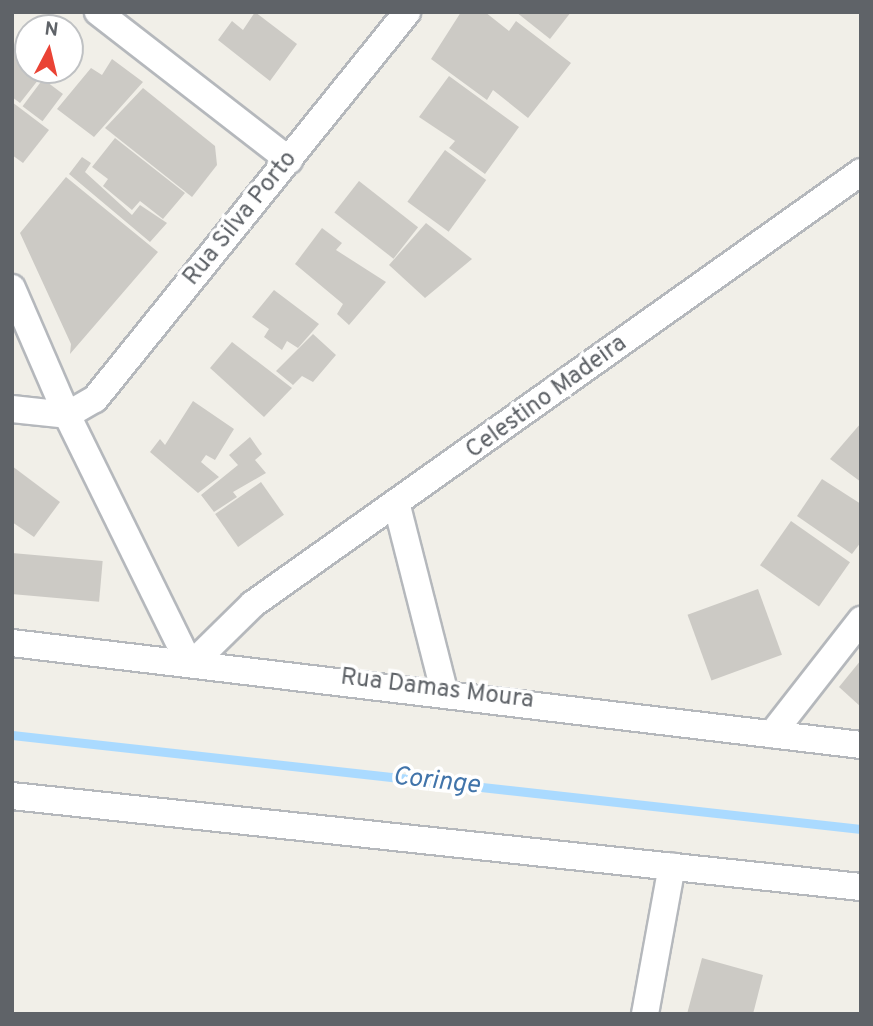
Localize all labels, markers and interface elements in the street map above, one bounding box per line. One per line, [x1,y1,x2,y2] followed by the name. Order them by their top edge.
[14,14,84,84] north arrow
[43,17,60,43] text: N
[178,146,304,292] street label: Rua Silva Porto
[461,330,633,466] street label: Celestino Madeira
[339,664,535,716] street label: Rua Damas Moura
[391,762,481,802] water label: Coringe

